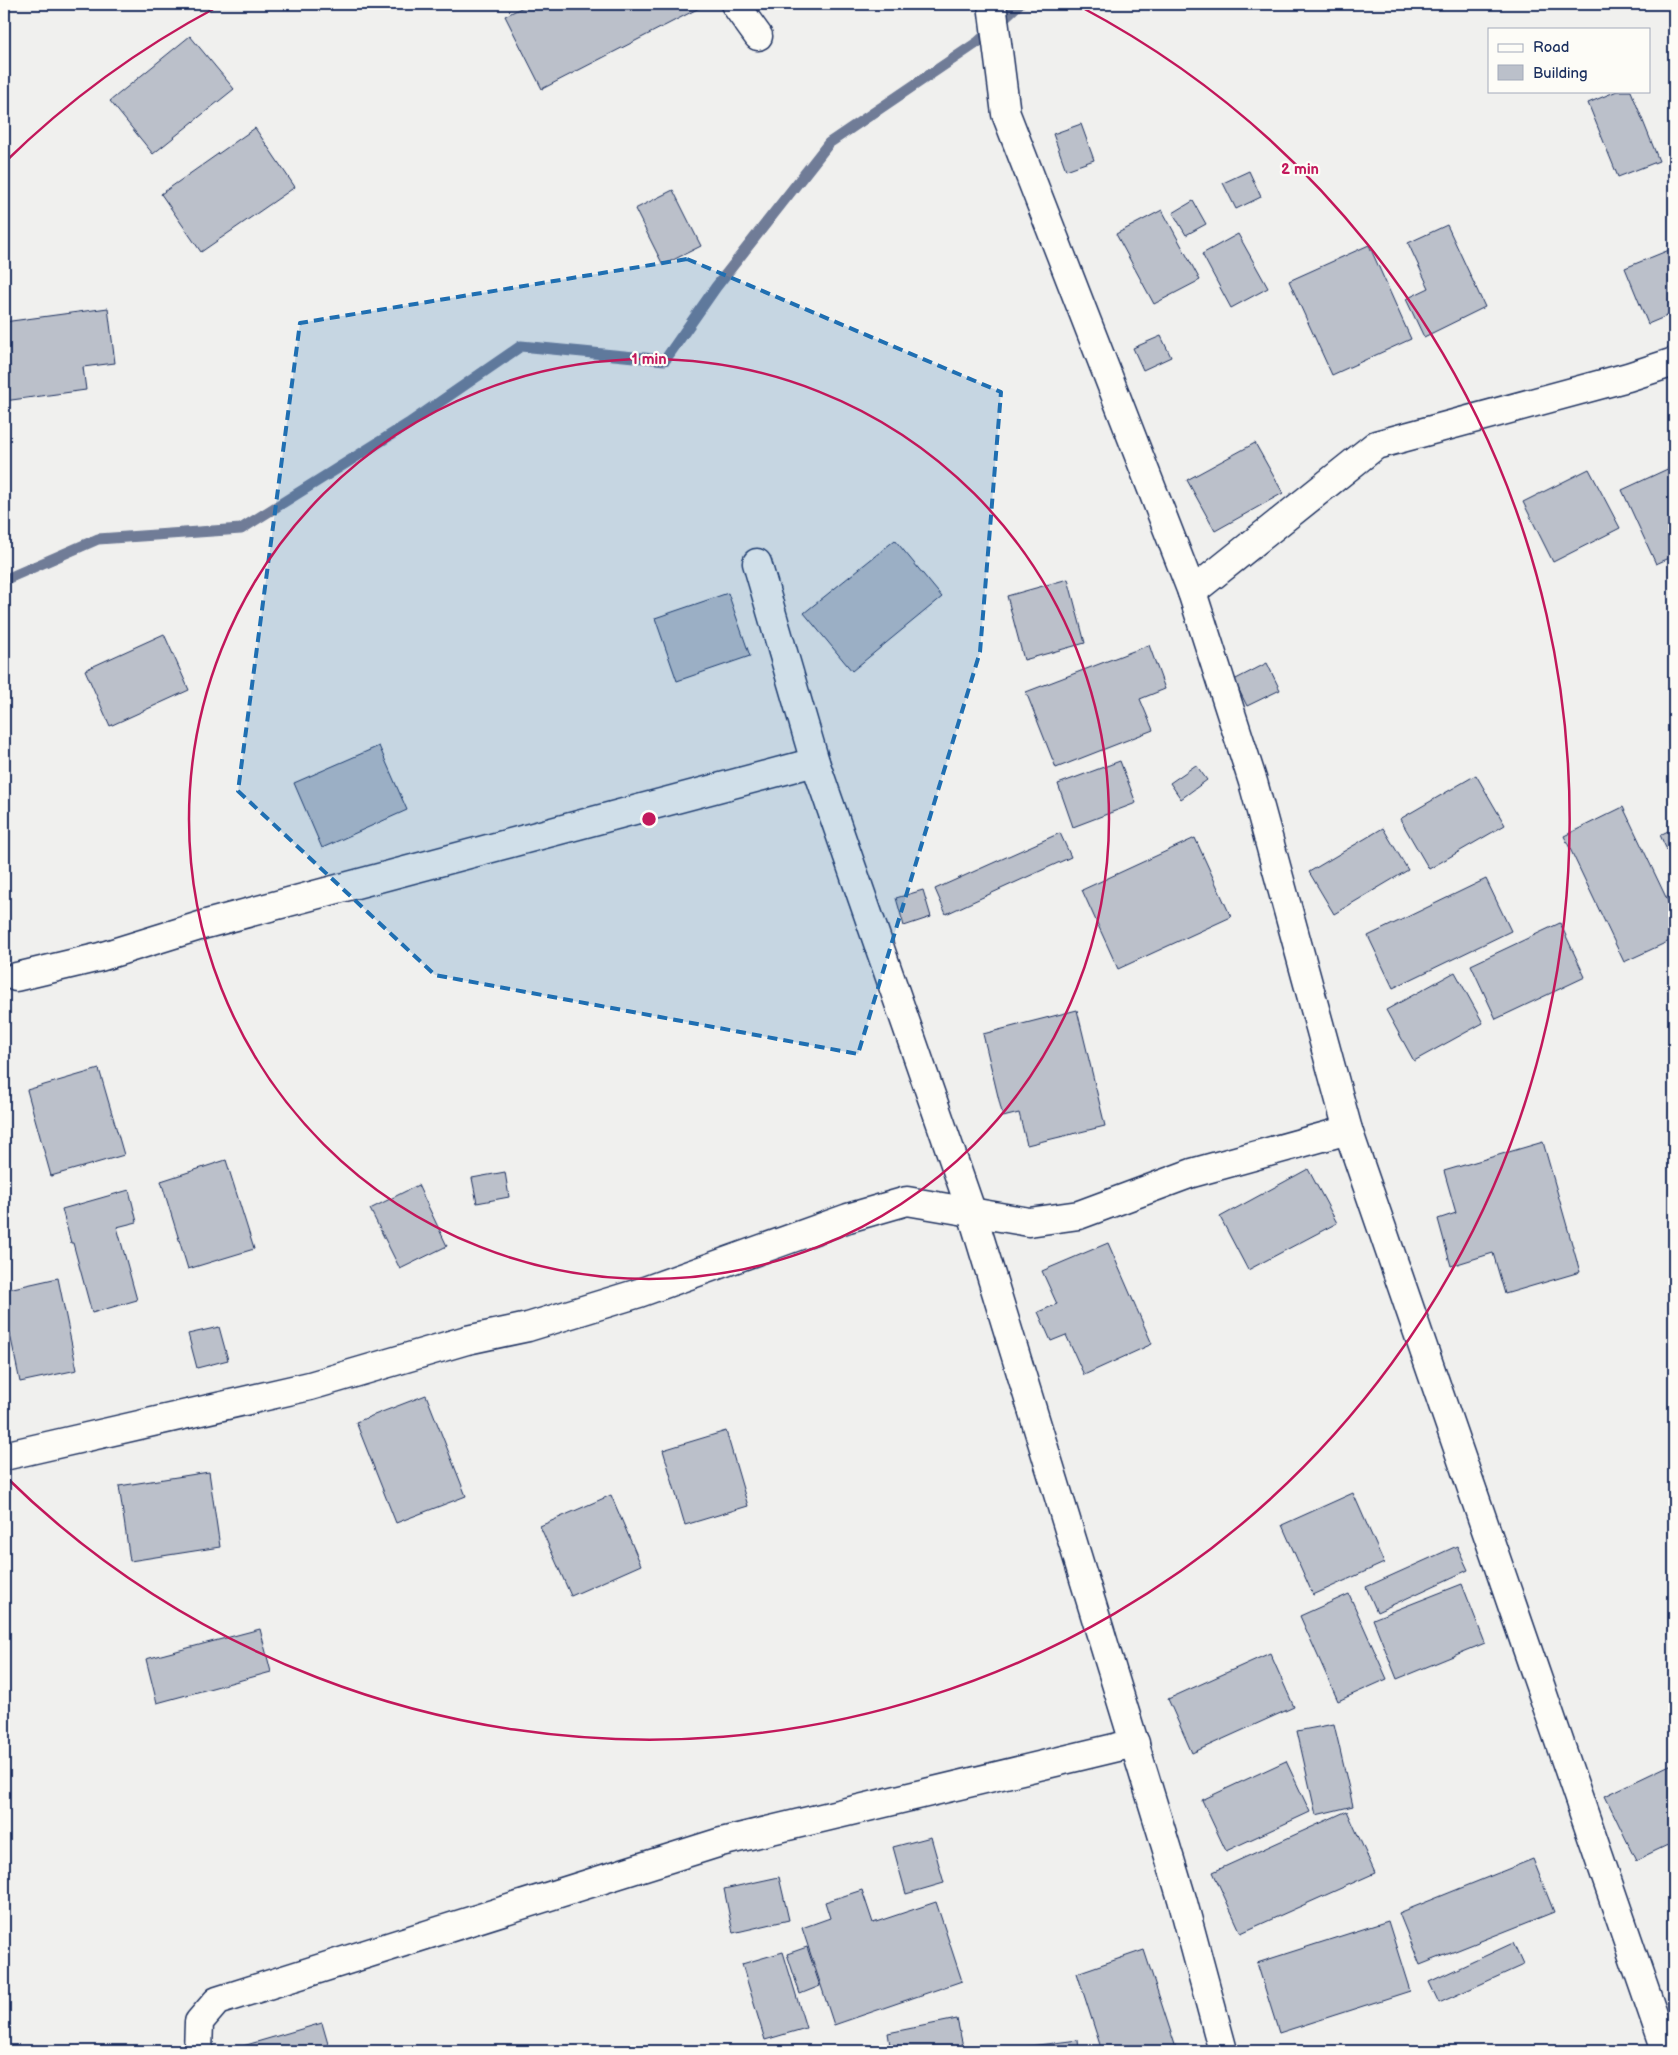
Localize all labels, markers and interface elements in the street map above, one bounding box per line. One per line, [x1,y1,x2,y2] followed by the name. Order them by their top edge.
[1488,28,1650,92] legend
[1533,38,1569,57] text: Road
[1533,64,1588,83] text: Building
[1281,160,1319,179] text: 2 min
[631,350,667,369] text: 1 min
[640,810,658,828] centre of rings

